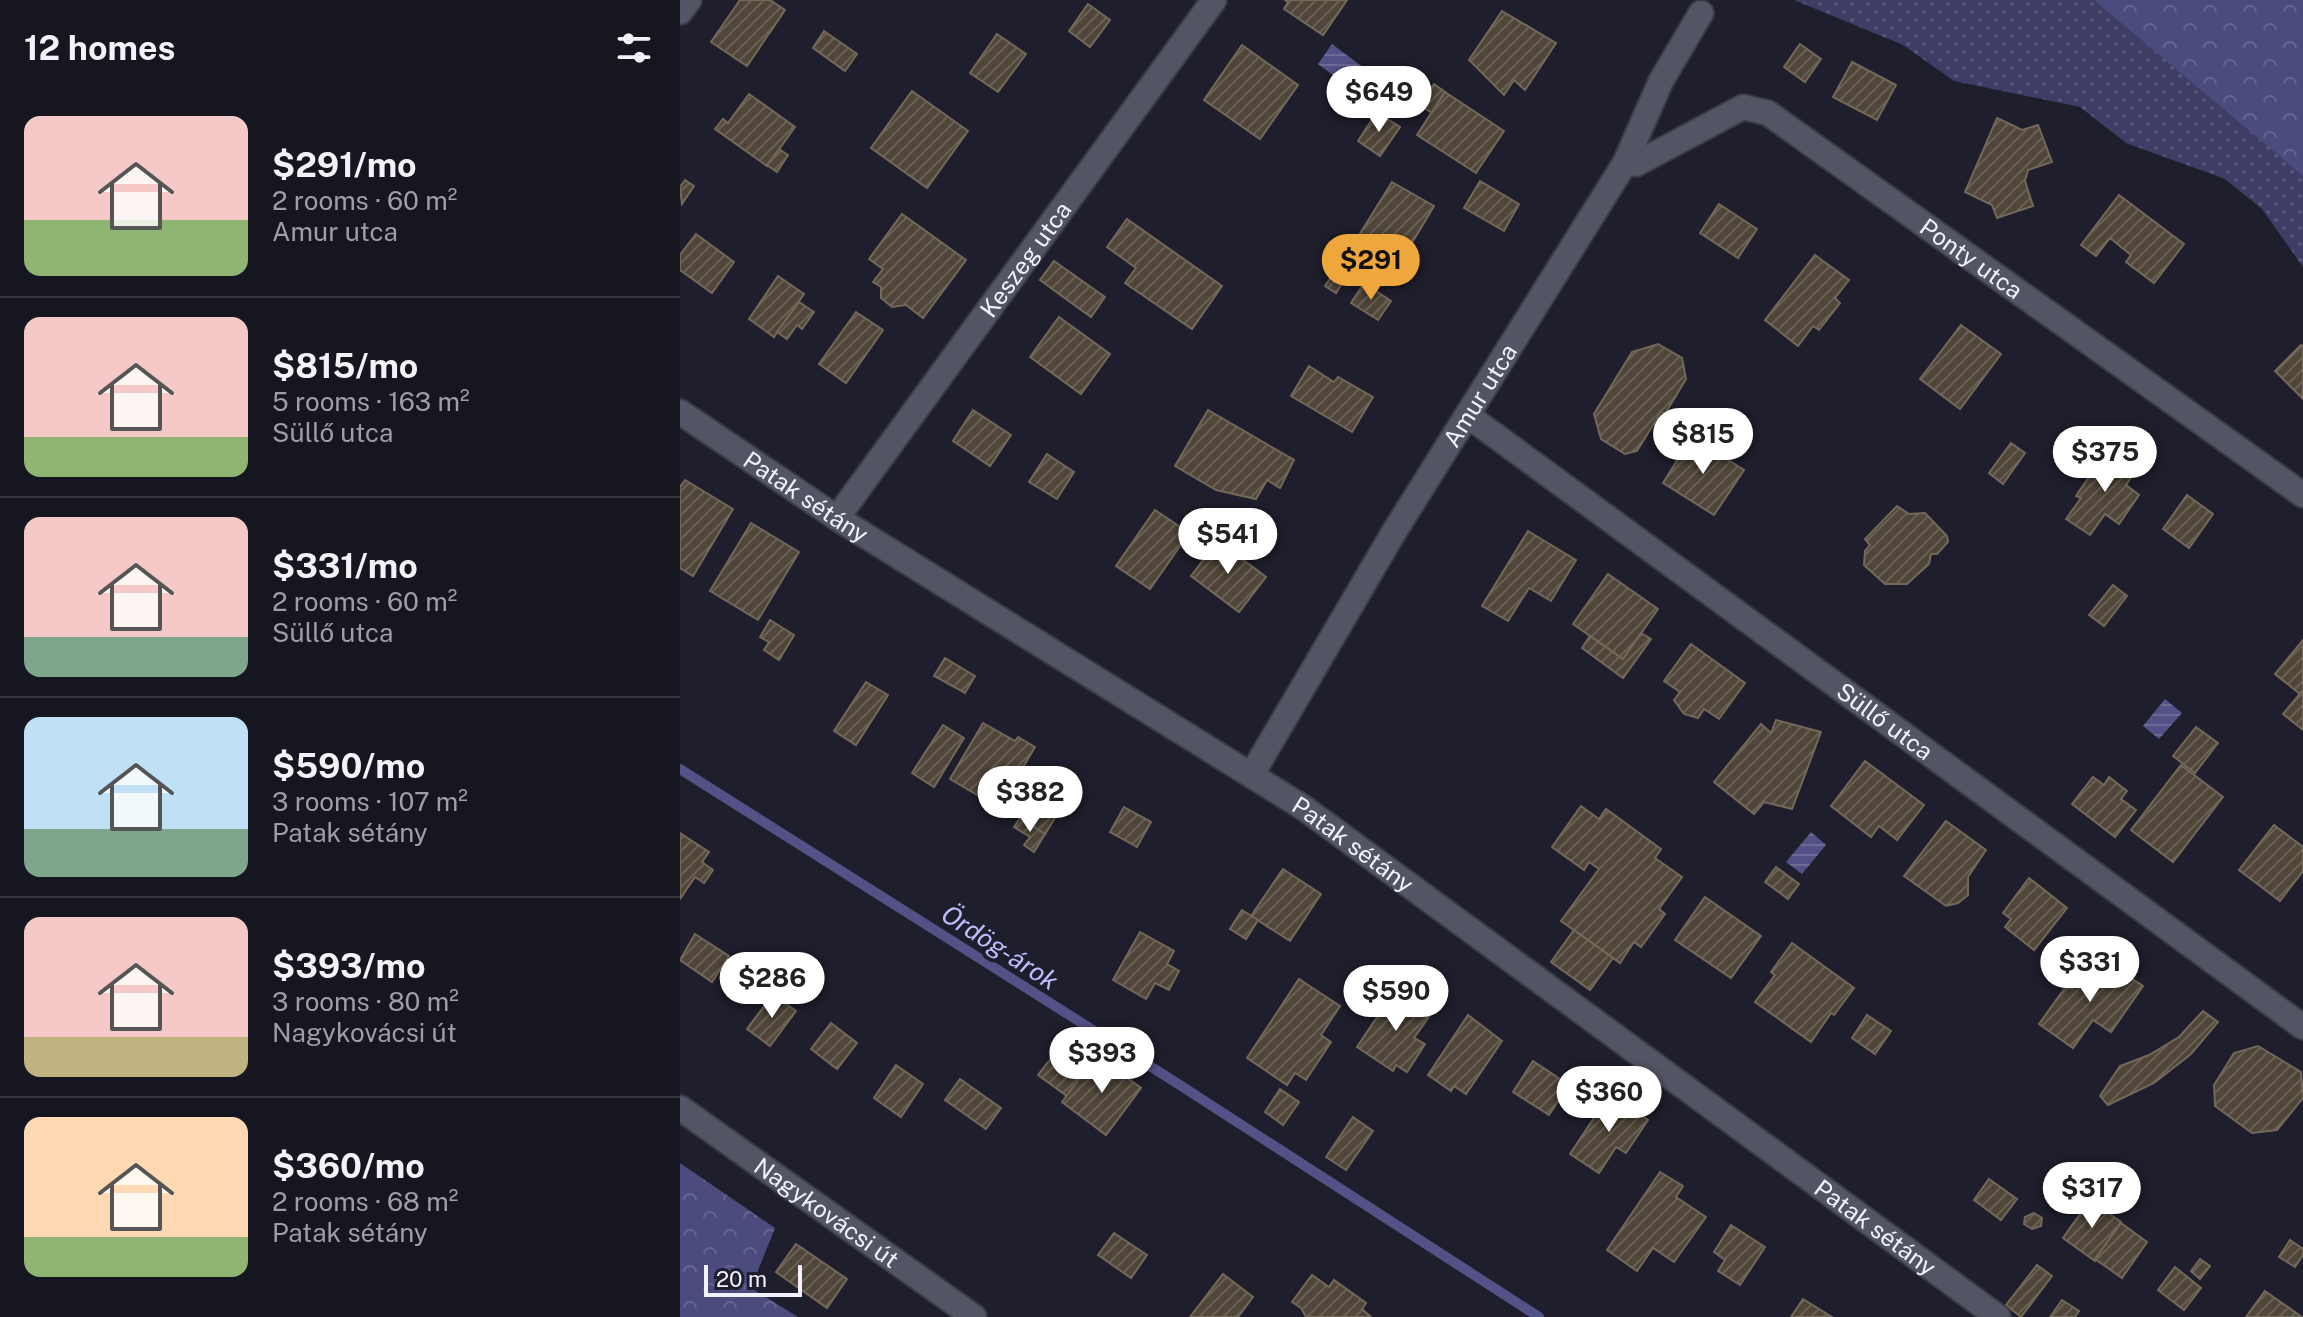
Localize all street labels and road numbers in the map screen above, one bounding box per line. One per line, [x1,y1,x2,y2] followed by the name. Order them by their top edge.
[974,196,1077,323] street label: Keszeg utca
[1915,212,2028,304] street label: Ponty utca
[1437,338,1522,452] street label: Amur utca
[739,445,874,548] street label: Patak sétány
[1831,677,1938,765] street label: Süllő utca
[1287,790,1419,898] street label: Patak sétány
[749,1151,904,1273] street label: Nagykovácsi út
[1809,1173,1942,1281] street label: Patak sétány

